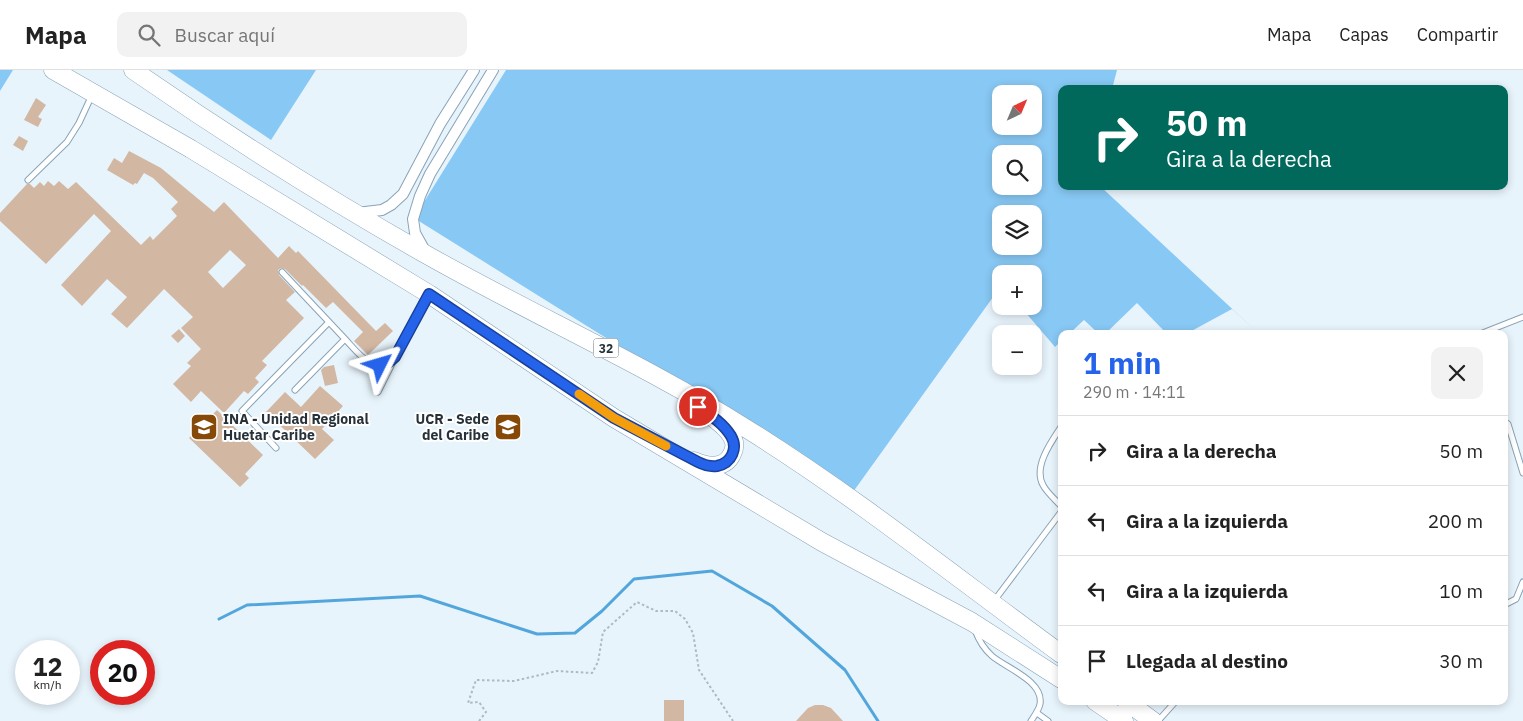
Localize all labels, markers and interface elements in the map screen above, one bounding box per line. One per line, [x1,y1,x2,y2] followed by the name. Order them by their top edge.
[117,12,467,57] search box
[25,19,87,51] text: Mapa
[135,21,163,49] icon: search
[175,23,275,47] text: Buscar aquí
[1267,23,1311,46] text: Mapa
[1339,23,1389,46] text: Capas
[1417,23,1498,46] text: Compartir
[992,85,1042,135] north arrow
[992,85,1042,375] map controls
[1166,100,1248,146] text: 50 m
[1083,105,1148,170] icon: right
[1166,144,1332,173] text: Gira a la derecha
[992,145,1042,195] button: search
[992,205,1042,255] button: layers
[992,265,1042,315] button: +
[992,325,1042,375] button: −
[353,338,405,390] position arrow
[594,338,618,358] road number: 32
[1083,343,1161,382] text: 1 min
[1431,347,1483,399] button: close
[1083,382,1185,402] text: 290 m · 14:11
[677,386,719,428] pin
[684,393,712,421] icon: arrive
[223,410,369,444] place label: INA - Unidad Regional Huetar Caribe
[416,410,489,444] place label: UCR - Sede del Caribe
[189,412,219,442] school or university icon: INA - Unidad Regional Huetar Caribe
[493,412,523,442] school or university icon: UCR - Sede del Caribe
[1083,437,1111,465] icon: right
[1126,439,1277,463] text: Gira a la derecha
[1439,439,1483,463] text: 50 m
[1083,507,1111,535] icon: left
[1126,509,1288,533] text: Gira a la izquierda
[1428,509,1483,533] text: 200 m
[1083,577,1111,605] icon: left
[1126,579,1288,603] text: Gira a la izquierda
[1439,579,1483,603] text: 10 m
[90,640,155,705] speed limit sign: 20
[1083,647,1111,675] icon: arrive
[1126,649,1288,673] text: Llegada al destino
[1439,649,1483,673] text: 30 m
[32,650,63,683] text: 12
[33,677,62,692] text: km/h

